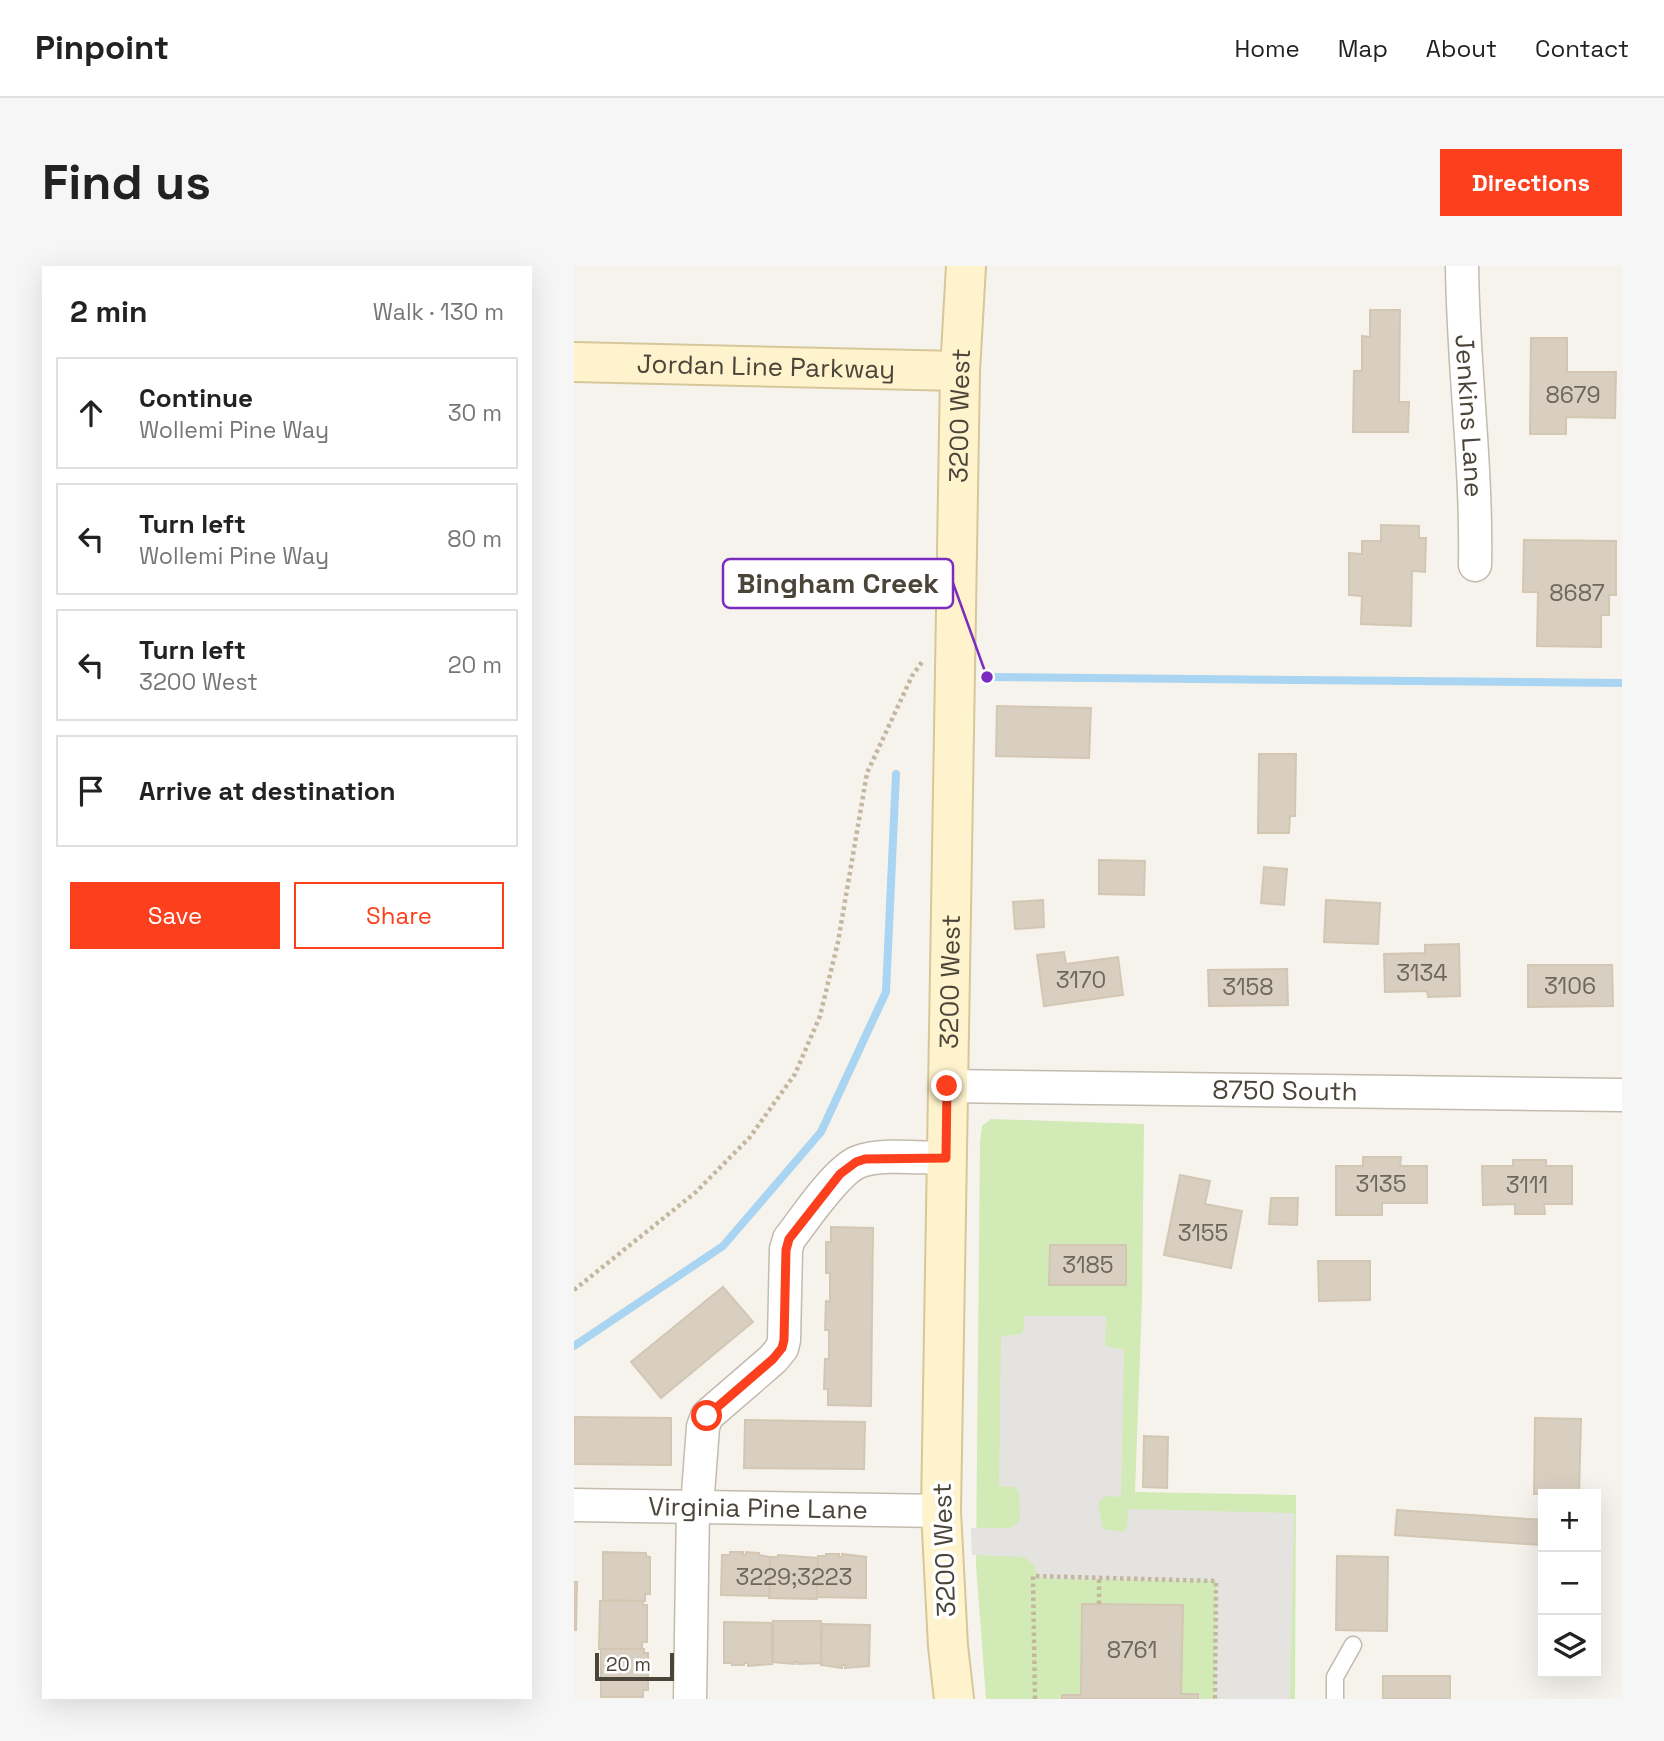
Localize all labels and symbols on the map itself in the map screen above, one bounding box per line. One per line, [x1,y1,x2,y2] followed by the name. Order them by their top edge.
[1447,333,1491,498] street label: Jenkins Lane
[636,346,896,386] street label: Jordan Line Parkway
[941,348,978,483] street label: 3200 West
[1545,380,1601,410] house number: 8679
[723,559,953,608] callout: Bingham Creek
[737,565,939,601] text: Bingham Creek
[1549,578,1605,608] house number: 8687
[932,914,968,1049] street label: 3200 West
[1396,958,1448,988] house number: 3134
[1056,965,1106,995] house number: 3170
[1544,971,1596,1001] house number: 3106
[1222,972,1274,1002] house number: 3158
[931,1070,962,1101] route end
[1212,1073,1358,1108] street label: 8750 South
[1356,1169,1406,1199] house number: 3135
[1506,1170,1548,1200] house number: 3111
[1178,1218,1228,1248] house number: 3155
[1062,1250,1114,1280] house number: 3185
[691,1400,722,1431] route start
[925,1482,963,1618] street label: 3200 West
[648,1489,868,1527] street label: Virginia Pine Lane
[736,1562,852,1592] house number: 3229;3223
[1107,1635,1157,1665] house number: 8761
[595,1650,674,1682] scale bar

